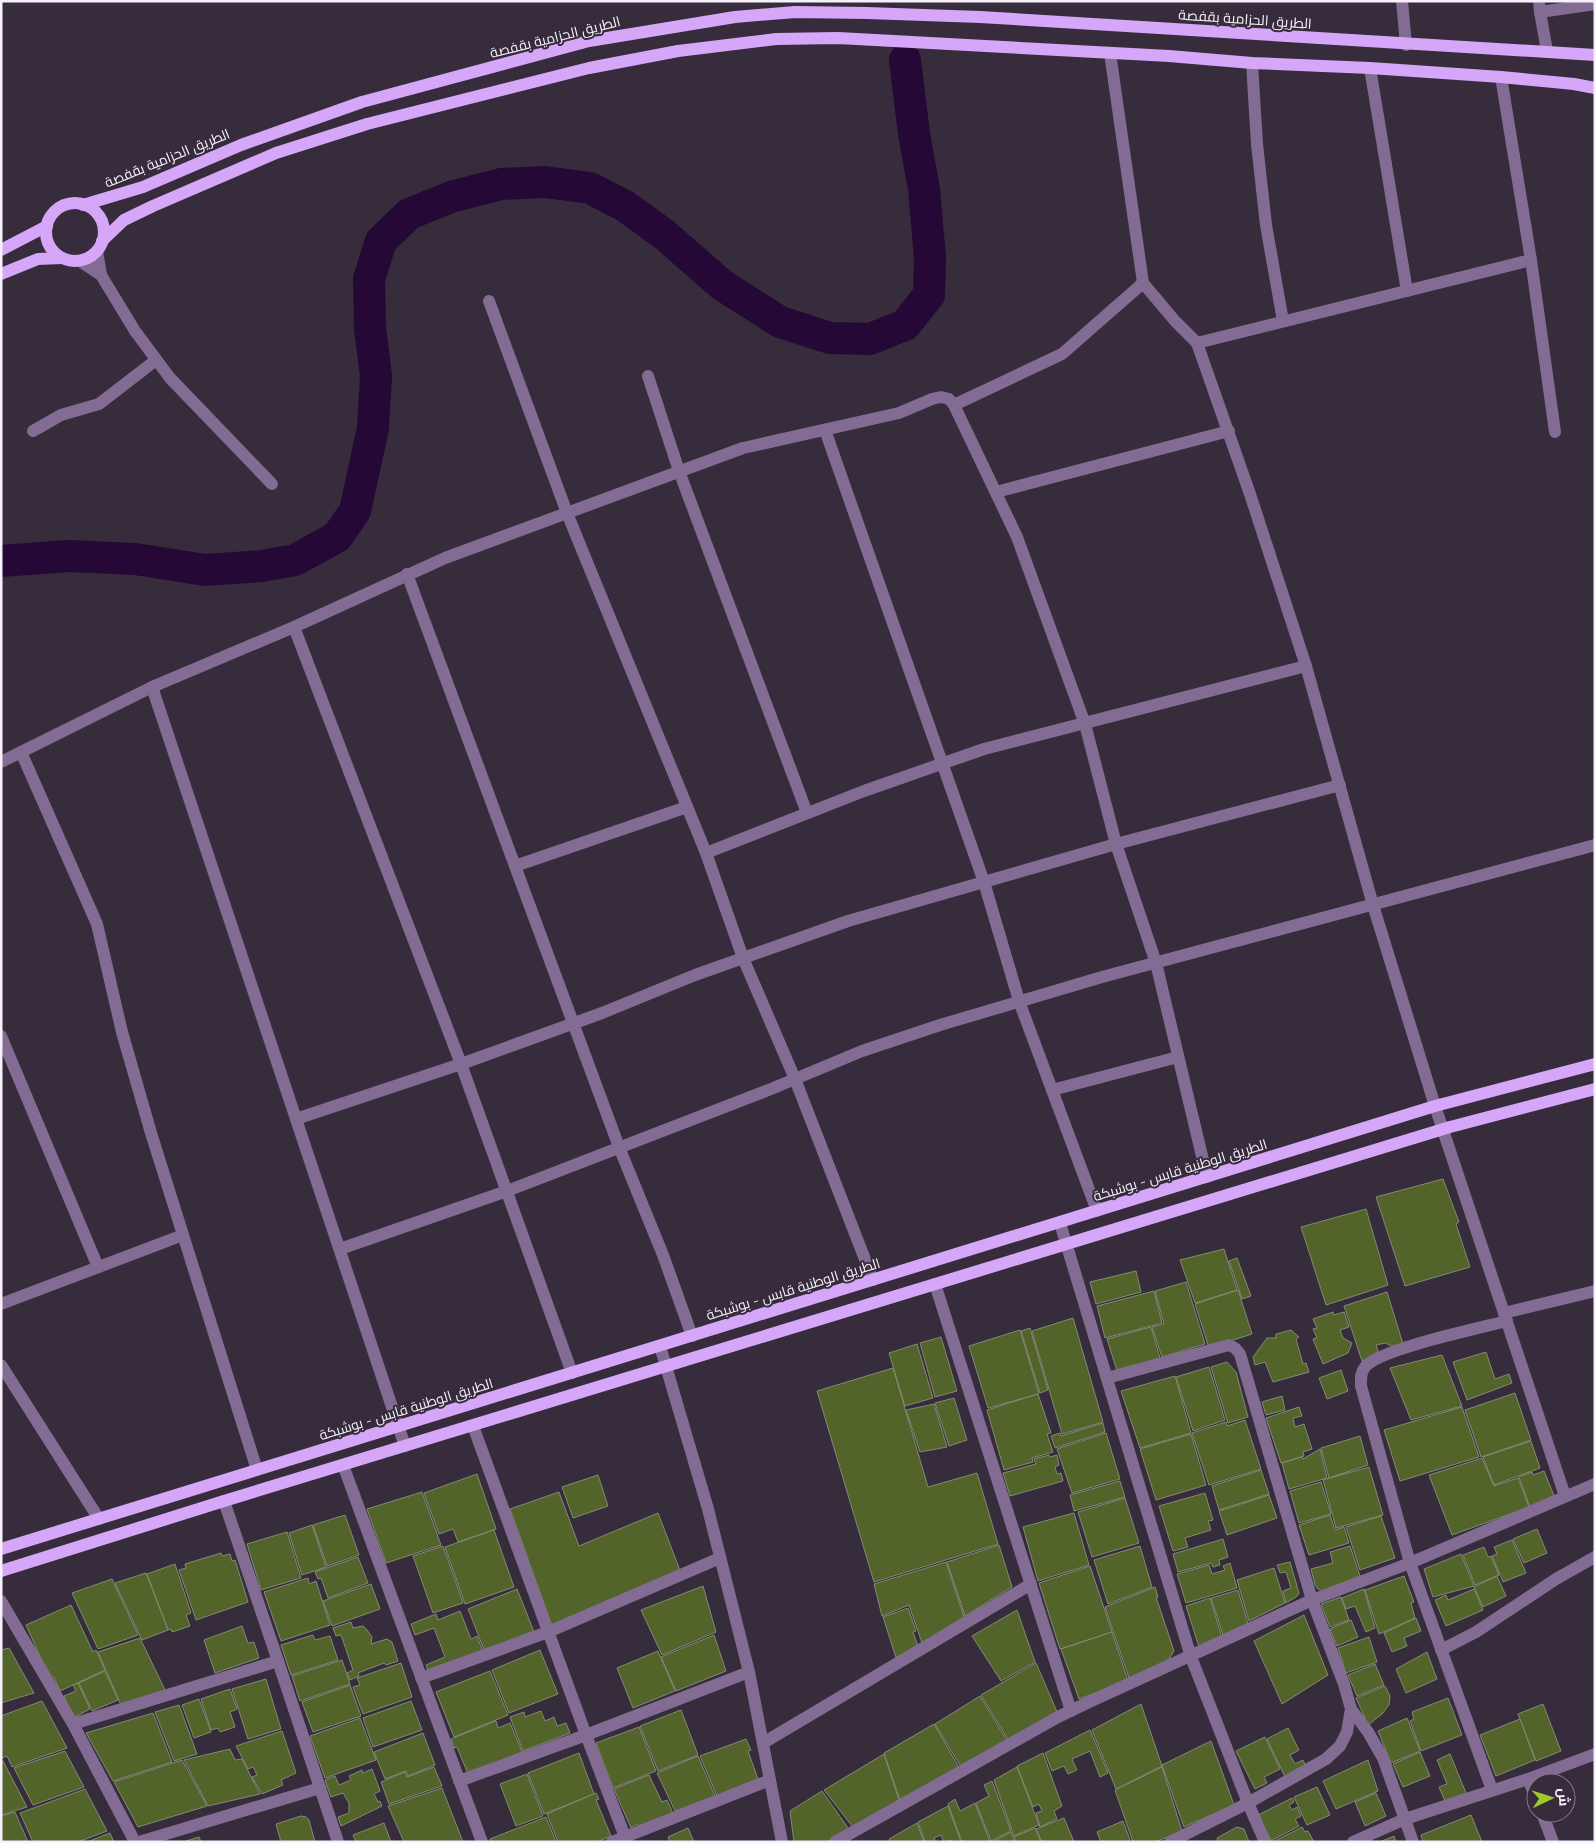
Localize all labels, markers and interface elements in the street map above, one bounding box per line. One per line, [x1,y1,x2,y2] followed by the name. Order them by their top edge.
[1178,6,1312,33] street label: الطريق الحزامية بقفصة
[488,13,622,62] street label: الطريق الحزامية بقفصة
[102,126,232,191] street label: الطريق الحزامية بقفصة
[1091,1136,1269,1205] street label: الطريق الوطنية قابس - بوشبكة
[704,1255,882,1324] street label: الطريق الوطنية قابس - بوشبكة
[317,1375,495,1444] street label: الطريق الوطنية قابس - بوشبكة
[1526,1773,1576,1823] north arrow
[1554,1788,1573,1807] text: ش

